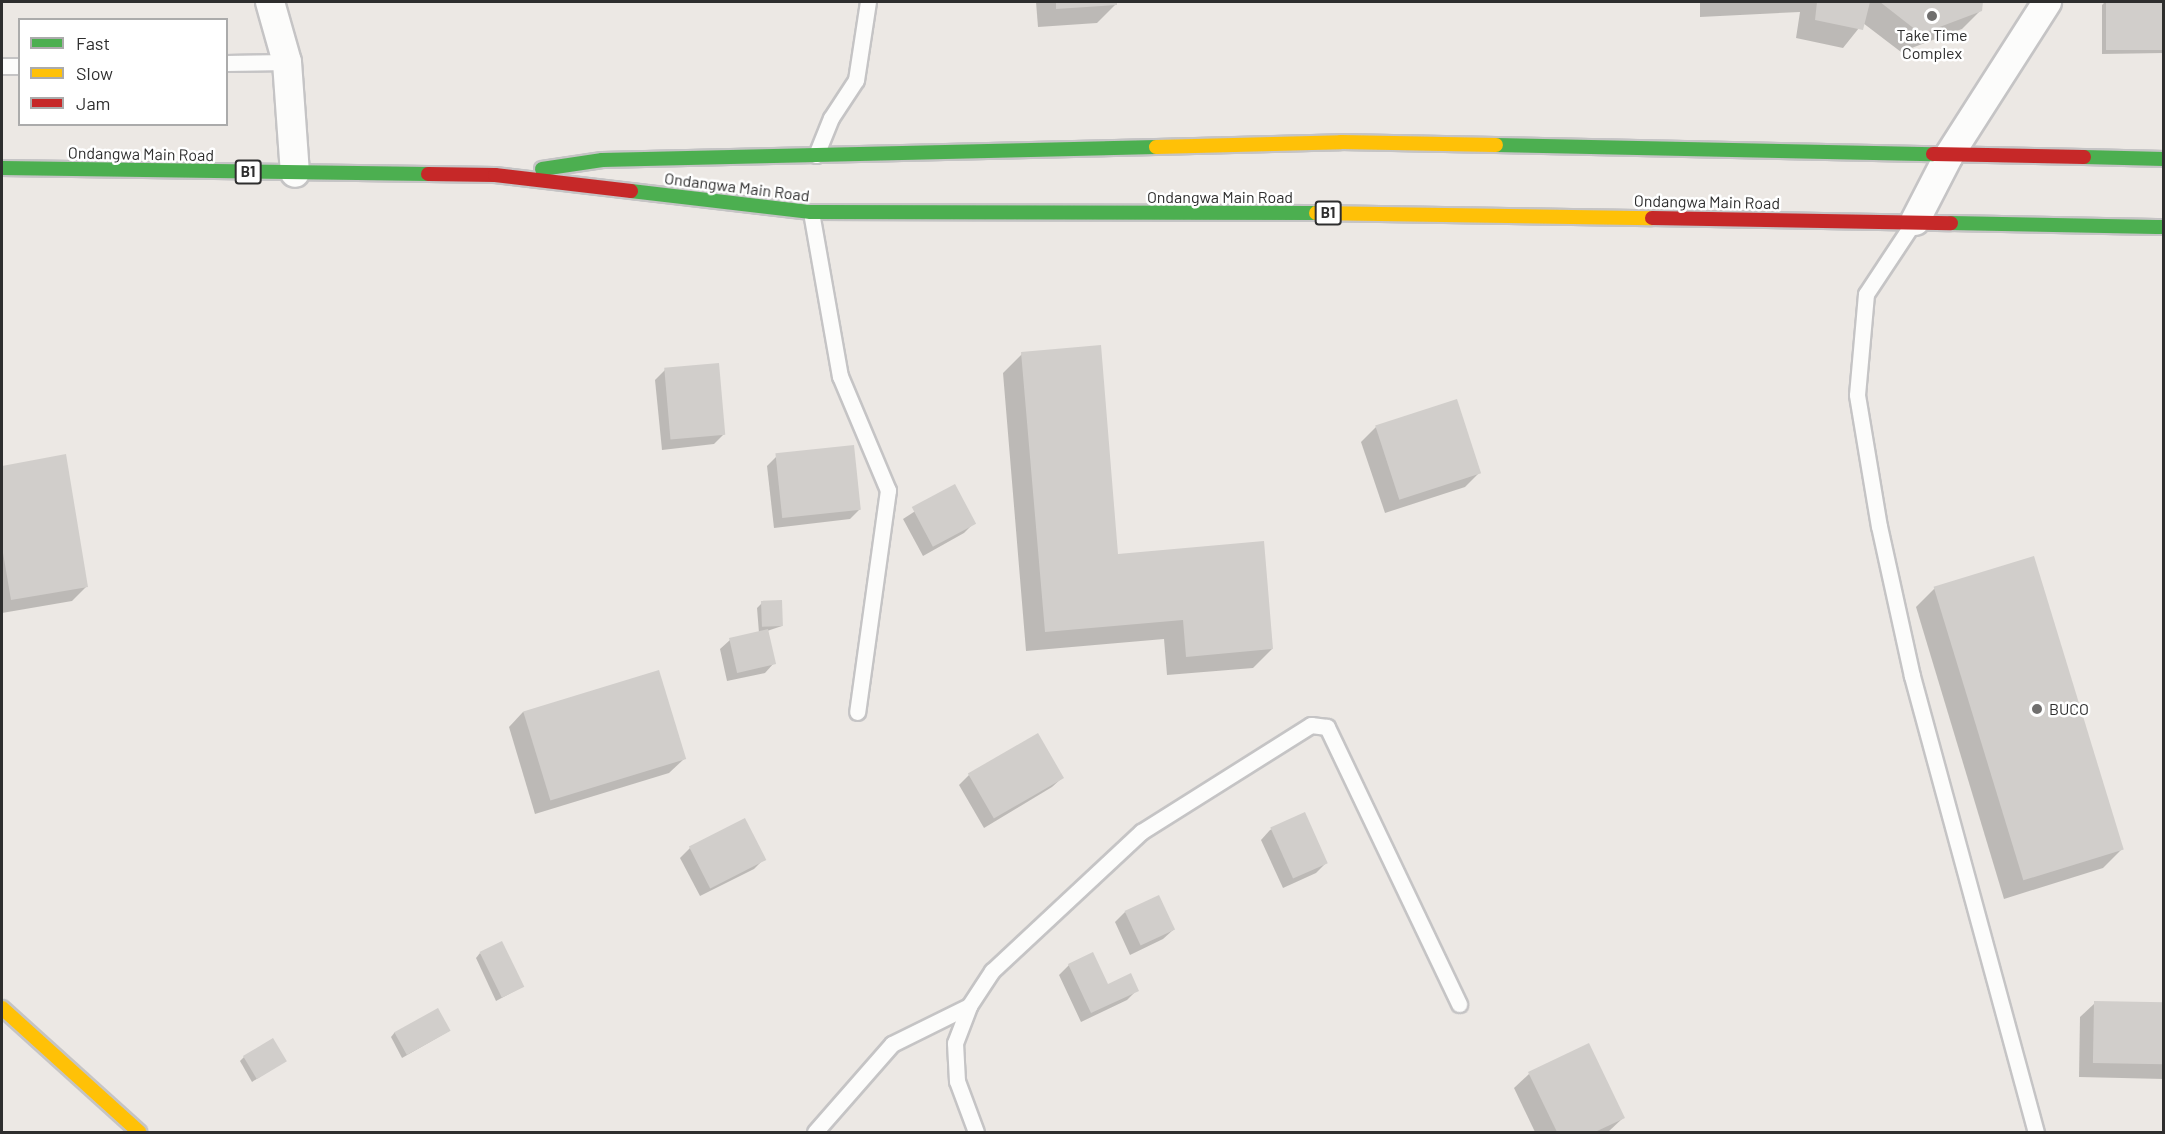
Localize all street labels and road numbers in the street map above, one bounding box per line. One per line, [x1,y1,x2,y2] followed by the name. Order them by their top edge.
[68,143,214,165] street label: Ondangwa Main Road
[234,160,262,184] road number: B1
[663,169,811,205] street label: Ondangwa Main Road
[1147,187,1293,207] street label: Ondangwa Main Road
[1634,191,1780,213] street label: Ondangwa Main Road
[1314,201,1342,225] road number: B1

